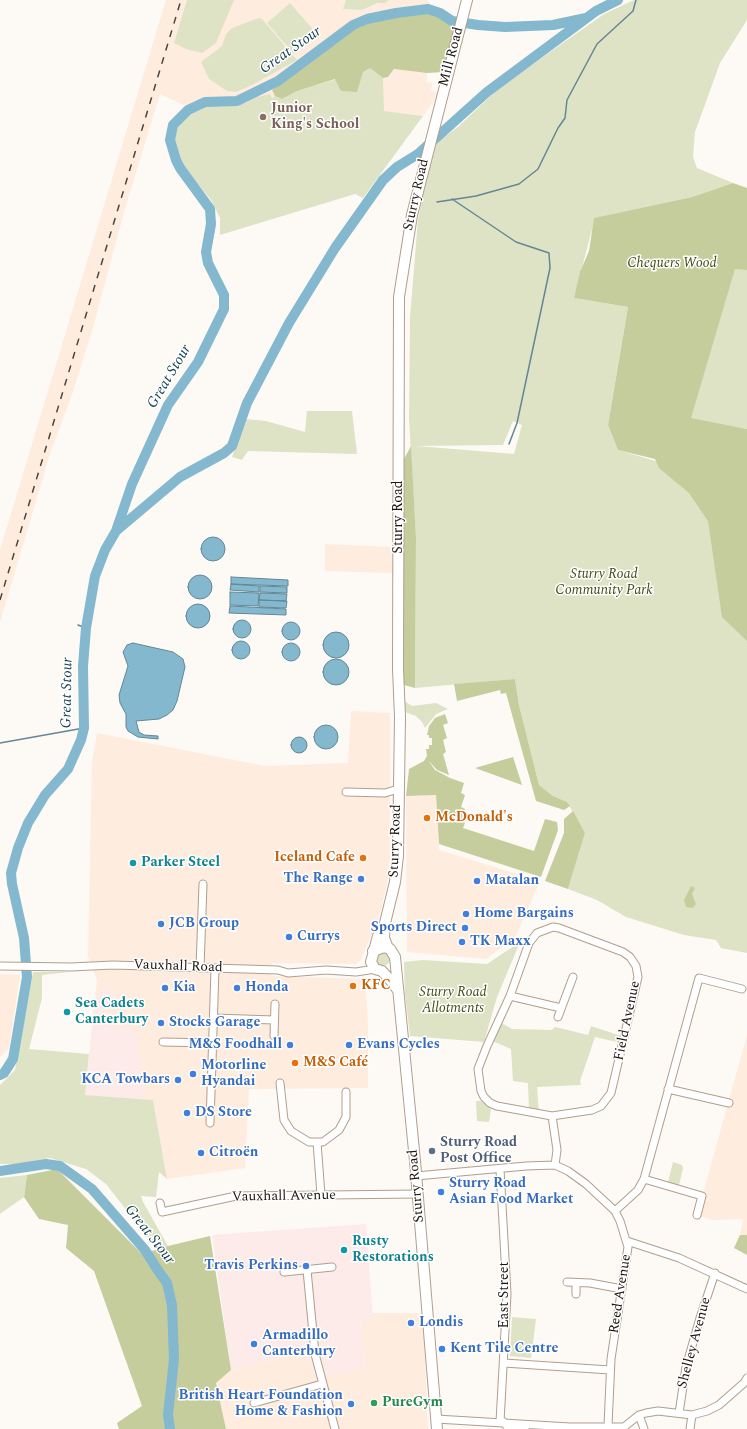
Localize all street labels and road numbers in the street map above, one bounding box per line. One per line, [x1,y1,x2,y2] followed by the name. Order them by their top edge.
[436,25,468,89] street label: Mill Road
[401,157,433,233] street label: Sturry Road
[391,480,407,554] street label: Sturry Road
[386,804,406,878] street label: Sturry Road
[133,957,223,977] street label: Vauxhall Road
[611,980,645,1062] street label: Field Avenue
[405,1149,429,1223] street label: Sturry Road
[232,1188,336,1206] street label: Vauxhall Avenue
[606,1253,636,1335] street label: Reed Avenue
[497,1261,513,1329] street label: East Street
[675,1296,715,1390] street label: Shelley Avenue

